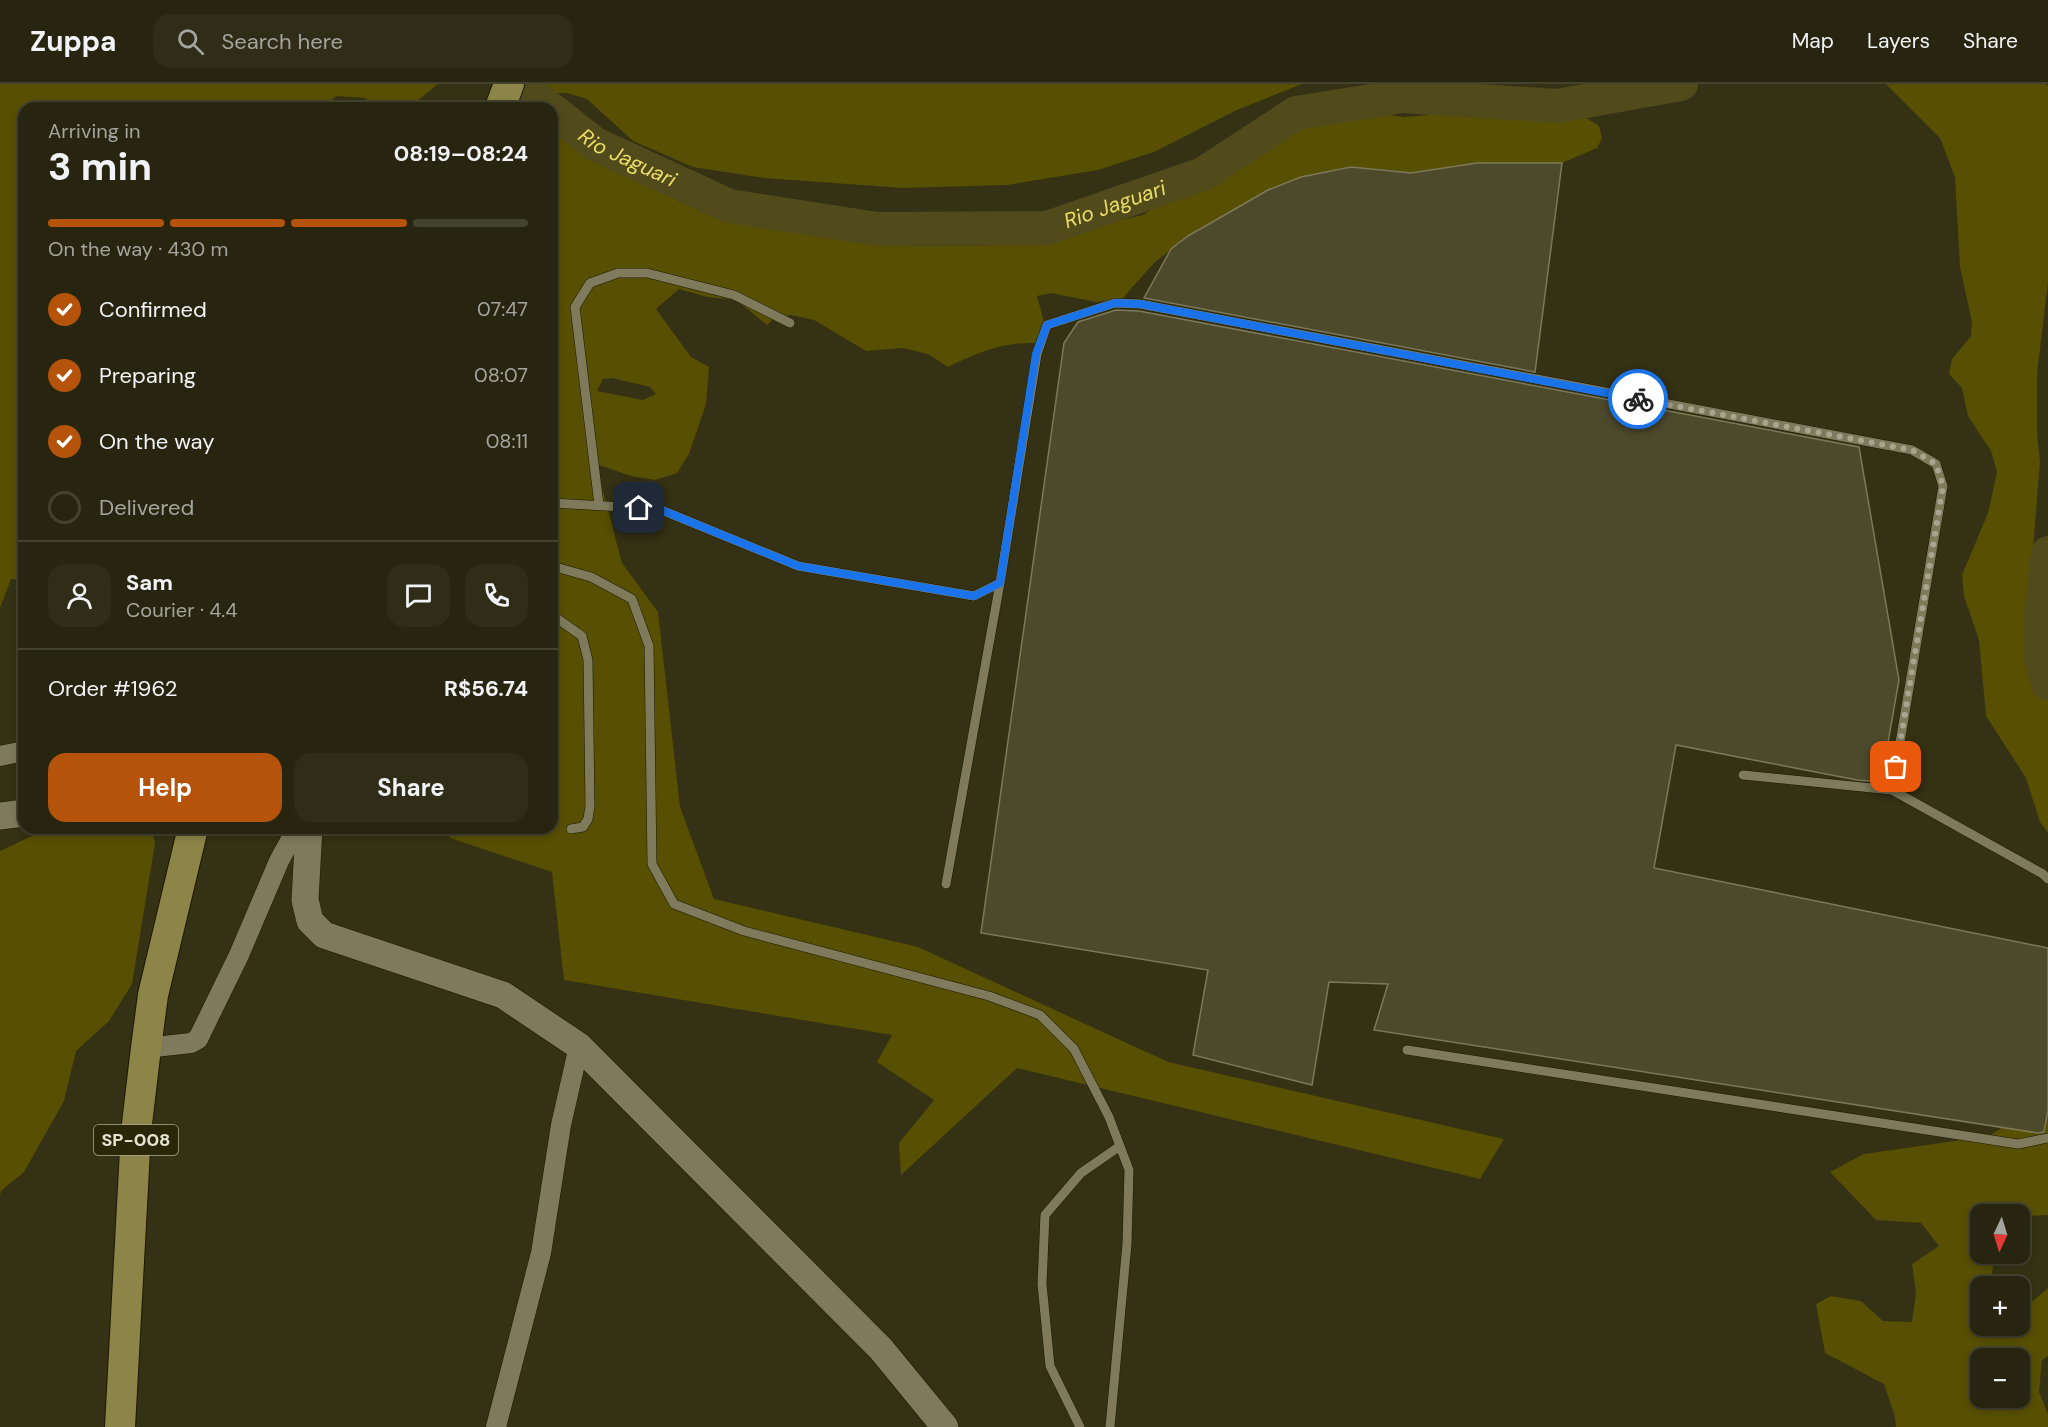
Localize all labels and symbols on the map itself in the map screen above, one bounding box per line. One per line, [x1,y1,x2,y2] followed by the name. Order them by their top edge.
[572,122,682,194] water label: Rio Jaguari
[1060,174,1170,235] water label: Rio Jaguari
[1608,369,1668,429] courier
[613,482,664,533] pin
[1870,741,1921,792] pin
[94,1125,178,1155] road number: SP-008
[1970,1204,2030,1264] north arrow

